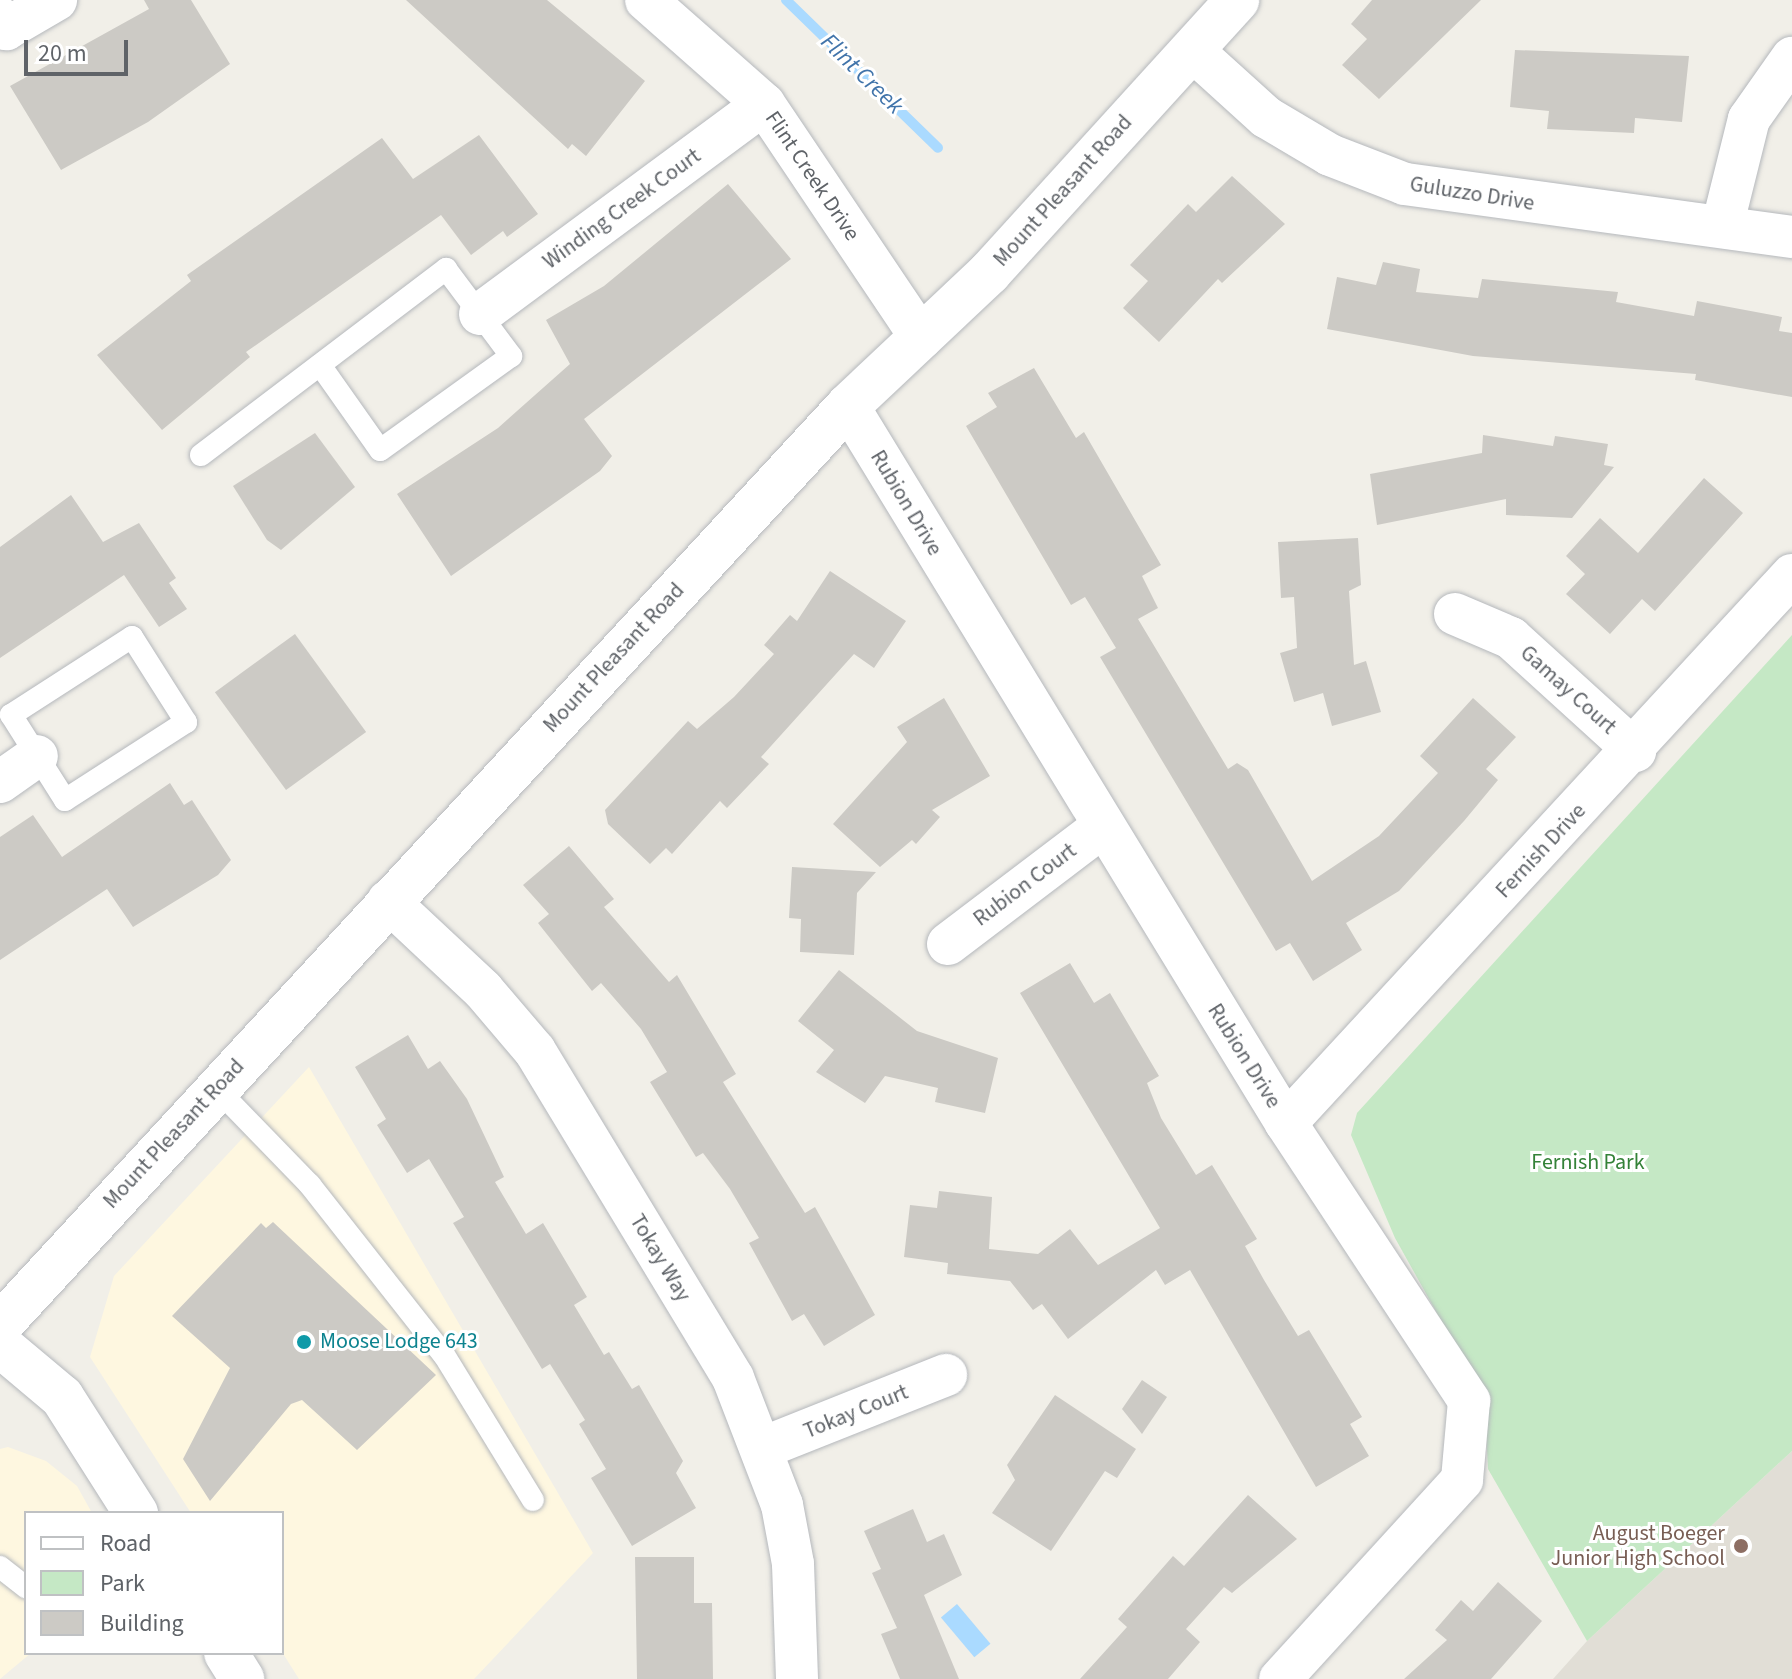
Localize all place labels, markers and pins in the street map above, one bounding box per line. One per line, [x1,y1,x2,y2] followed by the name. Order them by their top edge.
[320,1329,478,1355] place label: Moose Lodge 643
[295,1333,313,1351] marker: Moose Lodge 643
[1551,1520,1725,1572] place label: August Boeger Junior High School
[1732,1537,1750,1555] marker: August Boeger Junior High School

